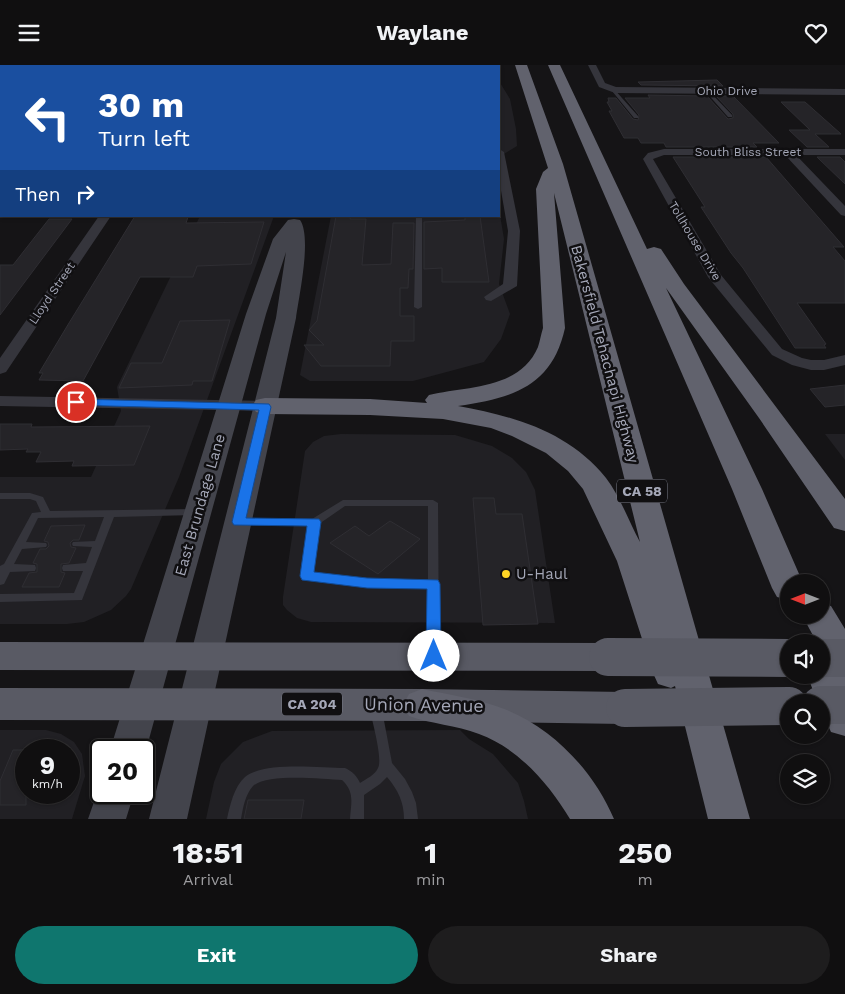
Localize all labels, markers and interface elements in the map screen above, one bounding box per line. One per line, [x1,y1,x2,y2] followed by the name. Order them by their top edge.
[15,19,43,47] icon: menu
[802,19,830,47] icon: heart
[377,20,468,45] text: Waylane
[98,84,184,126] text: 30 m
[697,84,757,98] street label: Ohio Drive
[15,85,80,150] icon: left
[98,126,190,151] text: Turn left
[695,145,801,159] street label: South Bliss Street
[71,180,99,208] icon: right
[15,183,61,206] text: Then
[666,199,724,283] street label: Tollhouse Drive
[567,243,643,465] street label: Bakersfield Tehachapi Highway
[26,259,78,327] street label: Lloyd Street
[55,381,97,423] pin
[62,388,90,416] icon: arrive
[171,432,229,578] street label: East Brundage Lane
[617,479,667,503] road number: CA 58
[516,565,568,583] place label: U-Haul
[500,568,512,580] marker: U-Haul
[780,574,830,624] north arrow
[780,574,830,804] map controls
[407,629,459,681] position arrow
[780,634,830,684] button: sound
[282,693,342,715] road number: CA 204
[364,693,484,716] street label: Union Avenue
[780,694,830,744] button: search
[90,739,155,804] speed limit sign: 20
[40,751,55,780] text: 9
[780,754,830,804] button: layers
[32,777,63,791] text: km/h
[172,835,244,870] text: 18:51
[424,835,437,870] text: 1
[618,835,673,870] text: 250
[183,870,233,889] text: Arrival
[416,870,445,889] text: min
[638,870,653,889] text: m
[15,926,418,984] button: Exit
[428,926,830,984] button: Share

